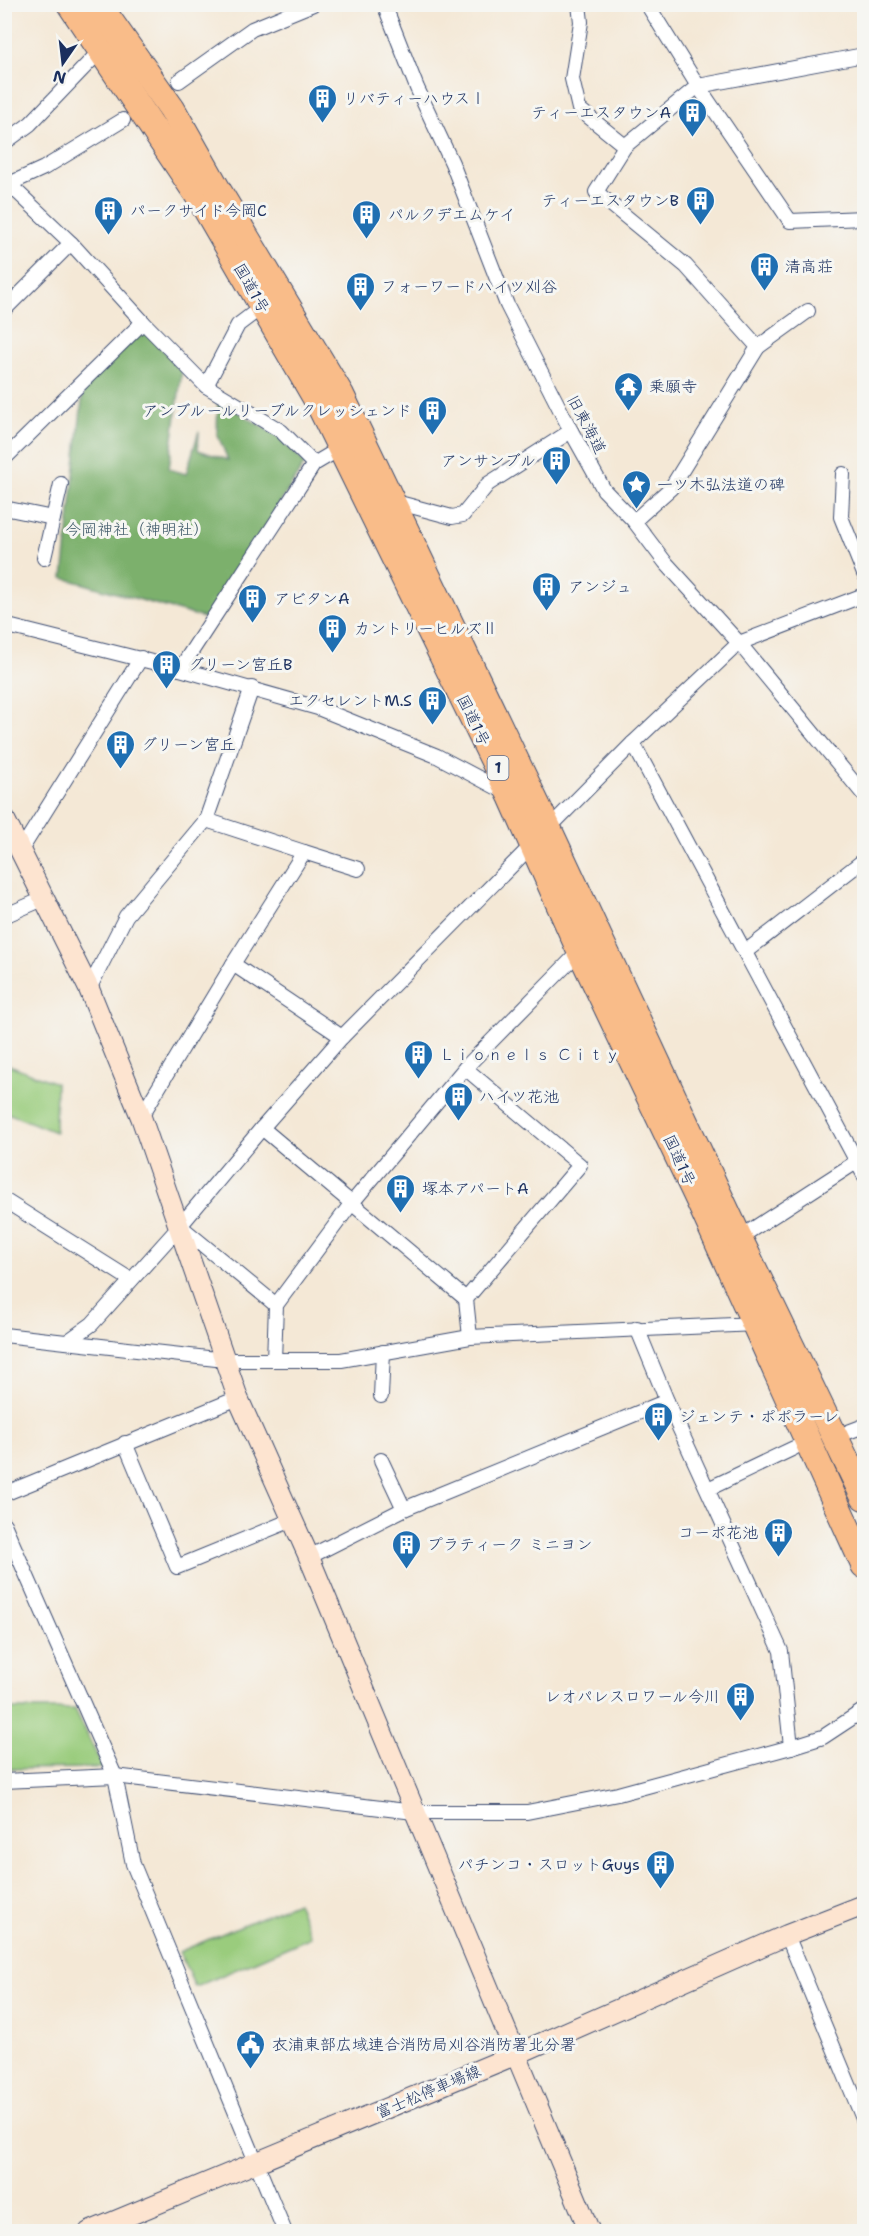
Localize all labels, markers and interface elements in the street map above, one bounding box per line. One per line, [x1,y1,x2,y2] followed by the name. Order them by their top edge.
[33,33,93,93] north arrow
[51,65,68,89] text: N
[306,82,338,124] building icon: リバティーハウスⅠ
[343,88,486,109] place label: リバティーハウスⅠ
[676,96,708,138] building icon: ティーエスタウンA
[531,102,671,123] place label: ティーエスタウンA
[684,184,716,226] building icon: ティーエスタウンB
[541,190,679,211] place label: ティーエスタウンB
[93,194,125,236] building icon: パークサイド今岡C
[351,198,383,240] building icon: パルクデエムケイ
[130,200,267,221] place label: パークサイド今岡C
[388,204,515,225] place label: パルクデエムケイ
[748,250,780,292] building icon: 清高荘
[785,256,833,277] place label: 清高荘
[229,259,274,317] street label: 国道1号
[344,270,376,312] building icon: フォーワードハイツ刈谷
[381,276,557,297] place label: フォーワードハイツ刈谷
[612,370,644,412] temple icon: 乗願寺
[649,376,697,397] place label: 乗願寺
[562,391,611,457] street label: 旧東海道
[417,394,449,436] building icon: アンブルールリーブルクレッシェンド
[142,400,412,421] place label: アンブルールリーブルクレッシェンド
[541,444,573,486] building icon: アンサンブル
[441,450,536,471] place label: アンサンブル
[620,468,652,510] place icon: 一ツ木弘法道の碑
[657,474,785,495] place label: 一ツ木弘法道の碑
[65,519,209,540] park label: 今岡神社（神明社）
[531,570,563,612] building icon: アンジュ
[568,576,632,597] place label: アンジュ
[237,582,269,624] building icon: アビタンA
[274,588,350,609] place label: アビタンA
[317,612,349,654] building icon: カントリーヒルズⅡ
[354,618,498,639] place label: カントリーヒルズⅡ
[151,648,183,690] building icon: グリーン宮丘B
[188,654,292,675] place label: グリーン宮丘B
[417,684,449,726] building icon: エクセレントM.S
[288,690,412,711] place label: エクセレントM.S
[452,691,495,749] street label: 国道1号
[104,728,136,770] building icon: グリーン宮丘
[141,734,236,755] place label: グリーン宮丘
[488,756,508,780] road number: 1
[402,1038,434,1080] building icon: Ｌｉｏｎｅｌｓ Ｃｉｔｙ
[439,1044,620,1065] place label: Ｌｉｏｎｅｌｓ Ｃｉｔｙ
[442,1080,474,1122] building icon: ハイツ花池
[479,1086,559,1107] place label: ハイツ花池
[658,1131,701,1189] street label: 国道1号
[385,1172,417,1214] building icon: 塚本アパートA
[422,1178,529,1199] place label: 塚本アパートA
[642,1400,674,1442] building icon: ジェンテ・ポポラーレ
[679,1406,839,1427] place label: ジェンテ・ポポラーレ
[763,1516,795,1558] building icon: コーポ花池
[678,1522,758,1543] place label: コーポ花池
[390,1528,422,1570] building icon: プラティーク ミニヨン
[427,1534,592,1555] place label: プラティーク ミニヨン
[725,1680,757,1722] building icon: レオパレスロワール今川
[545,1686,720,1707] place label: レオパレスロワール今川
[645,1848,677,1890] building icon: パチンコ・スロットGuys
[458,1854,640,1875] place label: パチンコ・スロットGuys
[235,2028,267,2070] public building icon: 衣浦東部広域連合消防局刈谷消防署北分署
[272,2034,576,2055] place label: 衣浦東部広域連合消防局刈谷消防署北分署
[373,2060,484,2123] street label: 富士松停車場線

